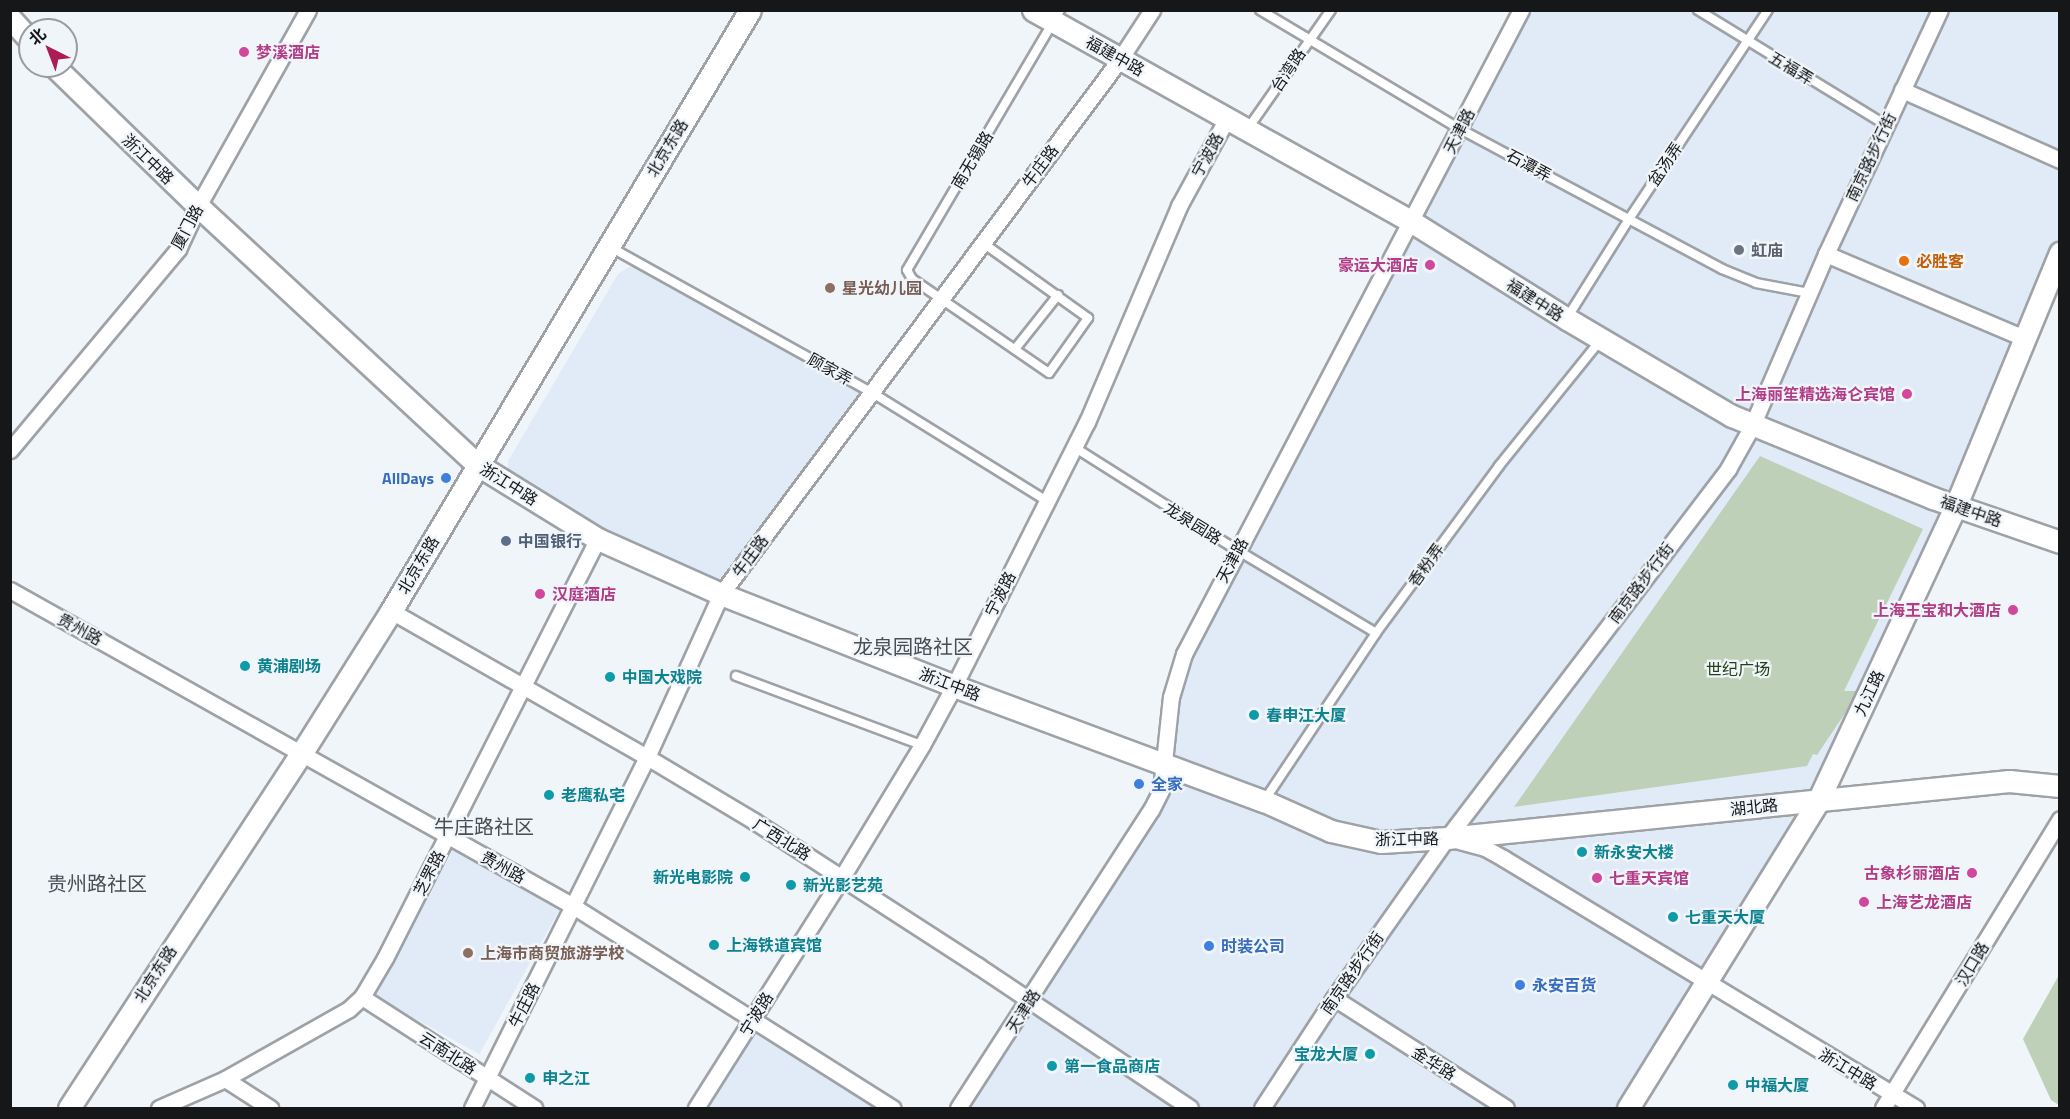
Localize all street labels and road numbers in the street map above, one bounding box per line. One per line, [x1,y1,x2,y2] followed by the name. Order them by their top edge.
[1082,32,1148,80] street label: 福建中路
[1267,45,1309,95] street label: 台湾路
[1765,47,1817,89] street label: 五福弄
[1440,105,1478,157] street label: 天津路
[1842,109,1900,205] street label: 南京路步行街
[642,116,692,180] street label: 北京东路
[947,128,997,192] street label: 南无锡路
[1187,129,1227,181] street label: 宁波路
[118,130,178,188] street label: 浙江中路
[1644,139,1686,189] street label: 盆汤弄
[1018,141,1062,191] street label: 牛庄路
[1503,145,1555,185] street label: 石潭弄
[167,201,207,253] street label: 厦门路
[1503,275,1567,325] street label: 福建中路
[804,349,856,389] street label: 顾家弄
[477,459,541,509] street label: 浙江中路
[1938,492,2004,530] street label: 福建中路
[1161,498,1225,548] street label: 龙泉园路
[728,531,772,581] street label: 牛庄路
[393,533,443,597] street label: 北京东路
[1212,534,1252,586] street label: 天津路
[1604,539,1678,627] street label: 南京路步行街
[1404,540,1448,590] street label: 香粉弄
[981,568,1019,620] street label: 宁波路
[54,609,106,649] street label: 贵州路
[917,664,983,704] street label: 浙江中路
[1850,667,1888,719] street label: 九江路
[1729,795,1779,819] street label: 湖北路
[750,814,814,864] street label: 广西北路
[1375,829,1439,849] street label: 浙江中路
[410,847,448,899] street label: 芝罘路
[477,847,529,887] street label: 贵州路
[1317,928,1387,1018] street label: 南京路步行街
[1951,938,1993,990] street label: 汉口路
[130,942,180,1006] street label: 北京东路
[505,979,543,1031] street label: 牛庄路
[1002,986,1044,1036] street label: 天津路
[735,989,777,1039] street label: 宁波路
[416,1028,480,1078] street label: 云南北路
[1409,1042,1459,1084] street label: 金华路
[1816,1044,1880,1094] street label: 浙江中路

